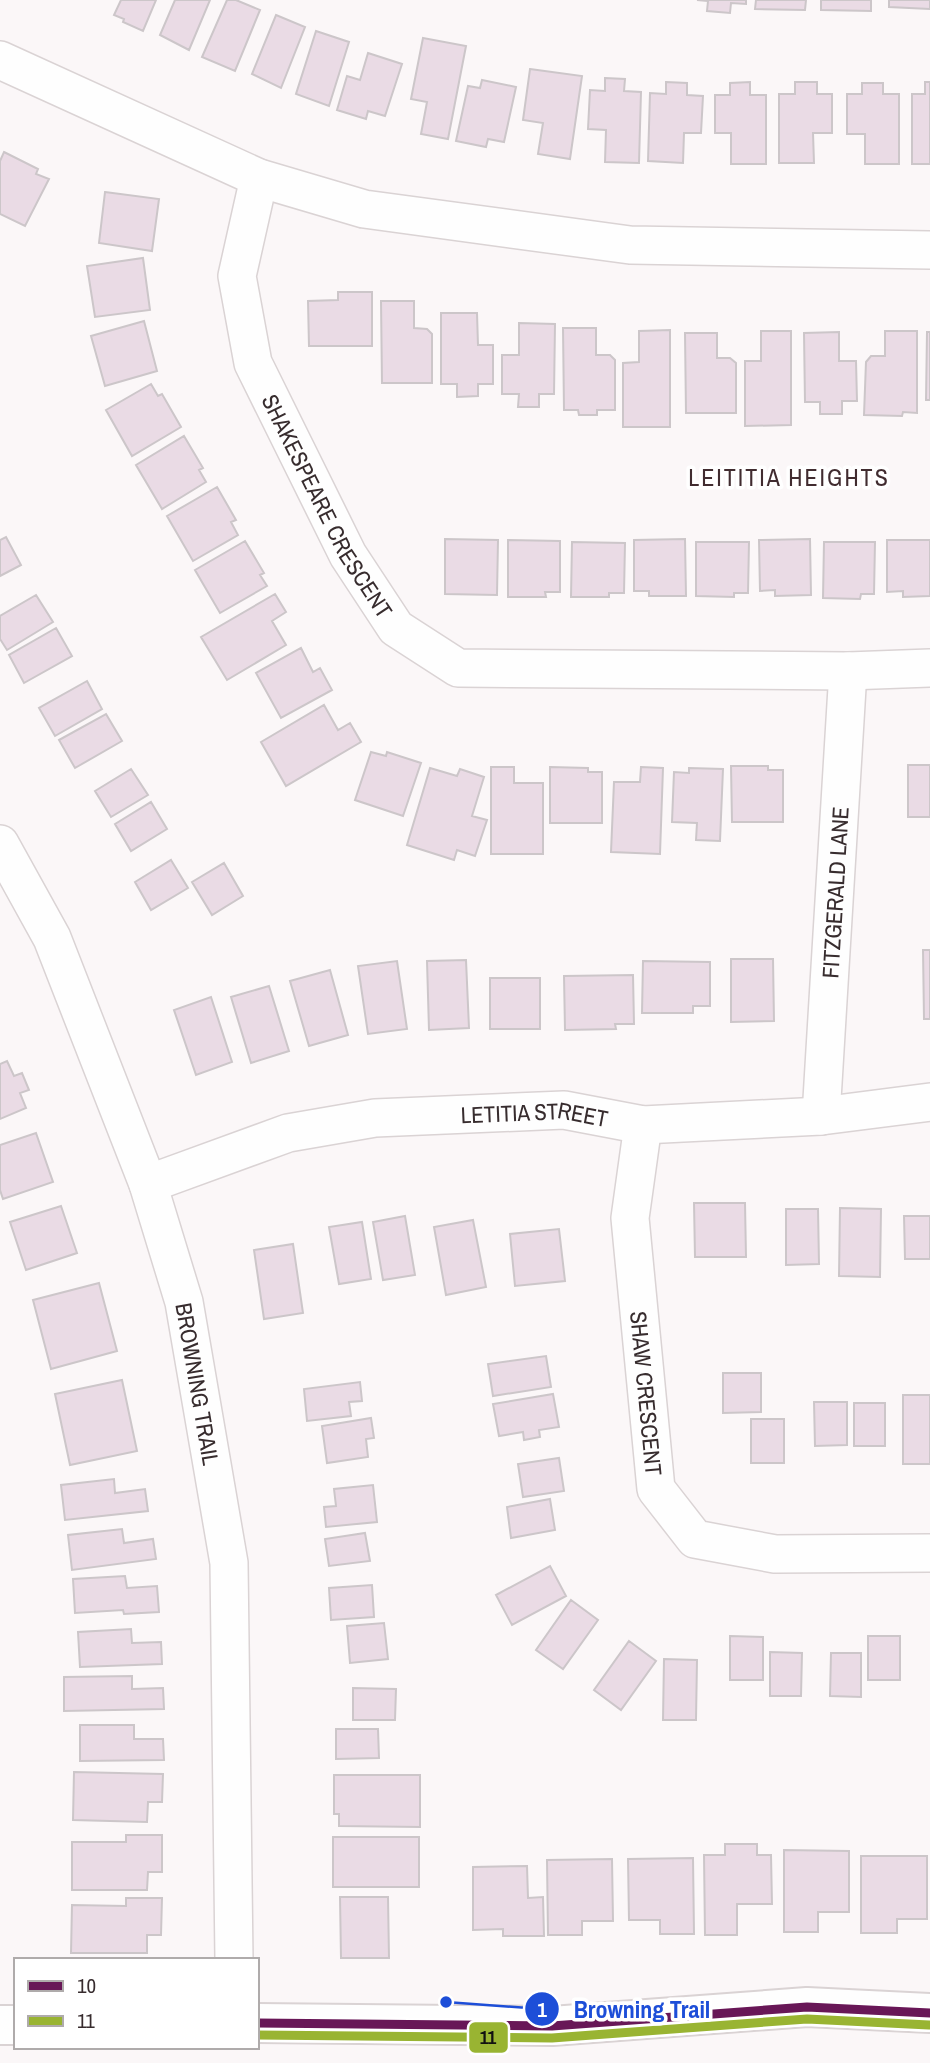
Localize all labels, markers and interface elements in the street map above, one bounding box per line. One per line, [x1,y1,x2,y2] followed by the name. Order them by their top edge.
[255,389,401,624] street label: SHAKESPEARE CRESCENT
[688,461,890,493] district label: LEITITIA HEIGHTS
[814,806,855,979] street label: FITZGERALD LANE
[460,1094,611,1134] street label: LETITIA STREET
[169,1300,227,1468] street label: BROWNING TRAIL
[624,1310,670,1477] street label: SHAW CRESCENT
[14,1958,259,2049] legend
[77,1971,96,2000] text: 10
[525,1987,725,2032] callout: Browning Trail
[574,1993,710,2025] text: Browning Trail
[537,1995,547,2024] text: 1
[77,2006,95,2035] text: 11
[468,2021,509,2054] line badge: 11
[480,2024,497,2050] text: 11

